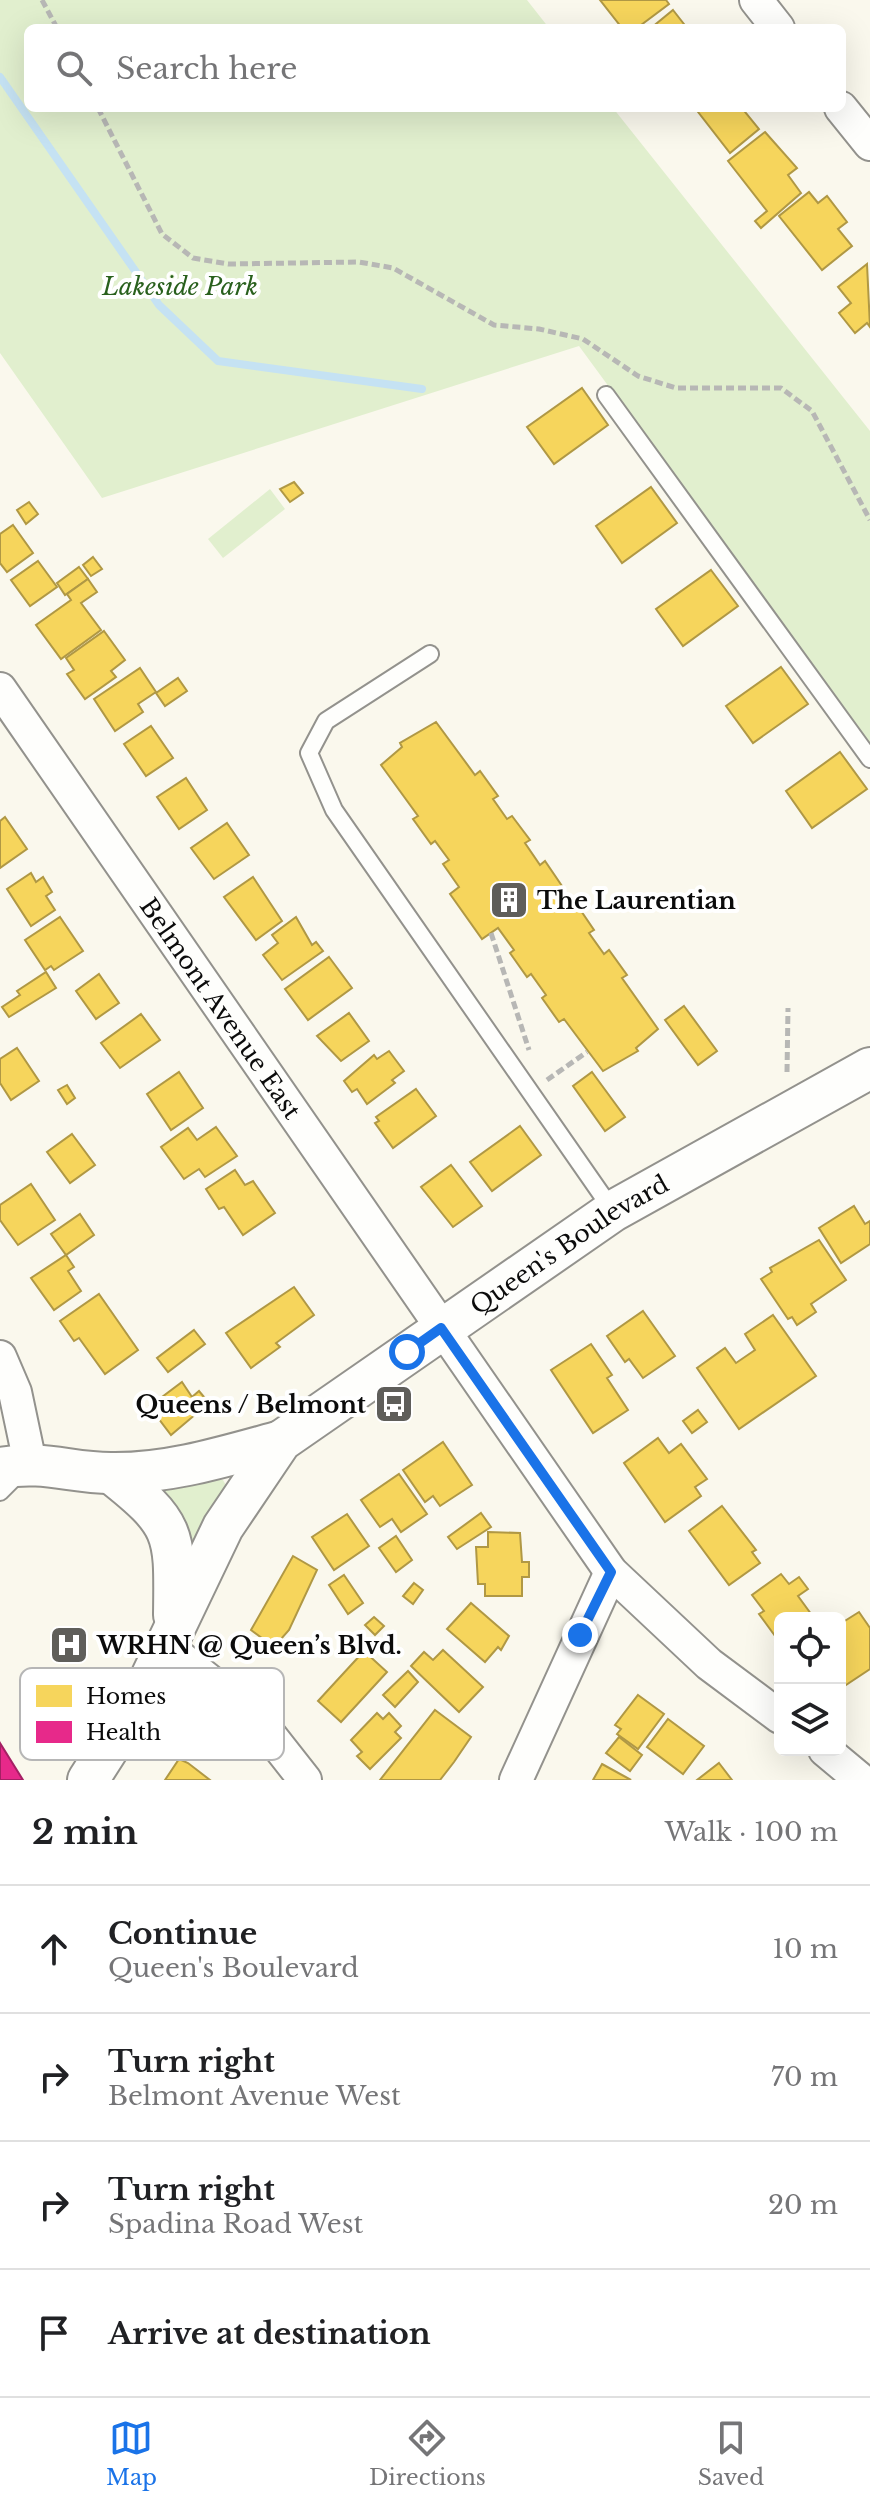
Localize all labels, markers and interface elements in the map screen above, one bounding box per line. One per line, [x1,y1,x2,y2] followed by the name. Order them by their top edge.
[24,24,846,112] search box
[52,46,96,90] icon: search
[116,50,297,87] text: Search here
[101,272,258,301] park label: Lakeside Park
[488,879,530,921] building icon: The Laurentian
[537,886,736,915] place label: The Laurentian
[134,892,307,1124] street label: Belmont Avenue East
[464,1169,673,1320] street label: Queen's Boulevard
[389,1334,425,1370] route start
[373,1383,415,1425] bus stop icon: Queens / Belmont
[136,1390,367,1419] place label: Queens / Belmont
[774,1612,846,1756] map controls
[774,1612,846,1684] button: locate
[562,1617,598,1653] route end
[48,1624,90,1666] hospital icon: WRHN @ Queen’s Blvd.
[96,1631,402,1660] place label: WRHN @ Queen’s Blvd.
[20,1668,284,1760] legend
[86,1683,166,1710] text: Homes
[774,1684,846,1756] button: layers
[86,1719,161,1746] text: Health
[32,1811,138,1853] text: 2 min
[665,1816,838,1848] text: Walk · 100 m
[108,1915,257,1952] text: Continue
[32,1927,76,1971] icon: ahead
[772,1933,838,1965] text: 10 m
[108,1952,359,1984] text: Queen's Boulevard
[108,2043,275,2080] text: Turn right
[32,2055,76,2099] icon: right
[771,2061,838,2093] text: 70 m
[108,2080,401,2112] text: Belmont Avenue West
[108,2171,275,2208] text: Turn right
[32,2183,76,2227] icon: right
[768,2189,838,2221] text: 20 m
[108,2208,363,2240] text: Spadina Road West
[32,2311,76,2355] icon: arrive
[108,2315,431,2352] text: Arrive at destination
[106,2416,157,2491] tab: Map
[369,2416,486,2491] tab: Directions
[698,2416,764,2491] tab: Saved

